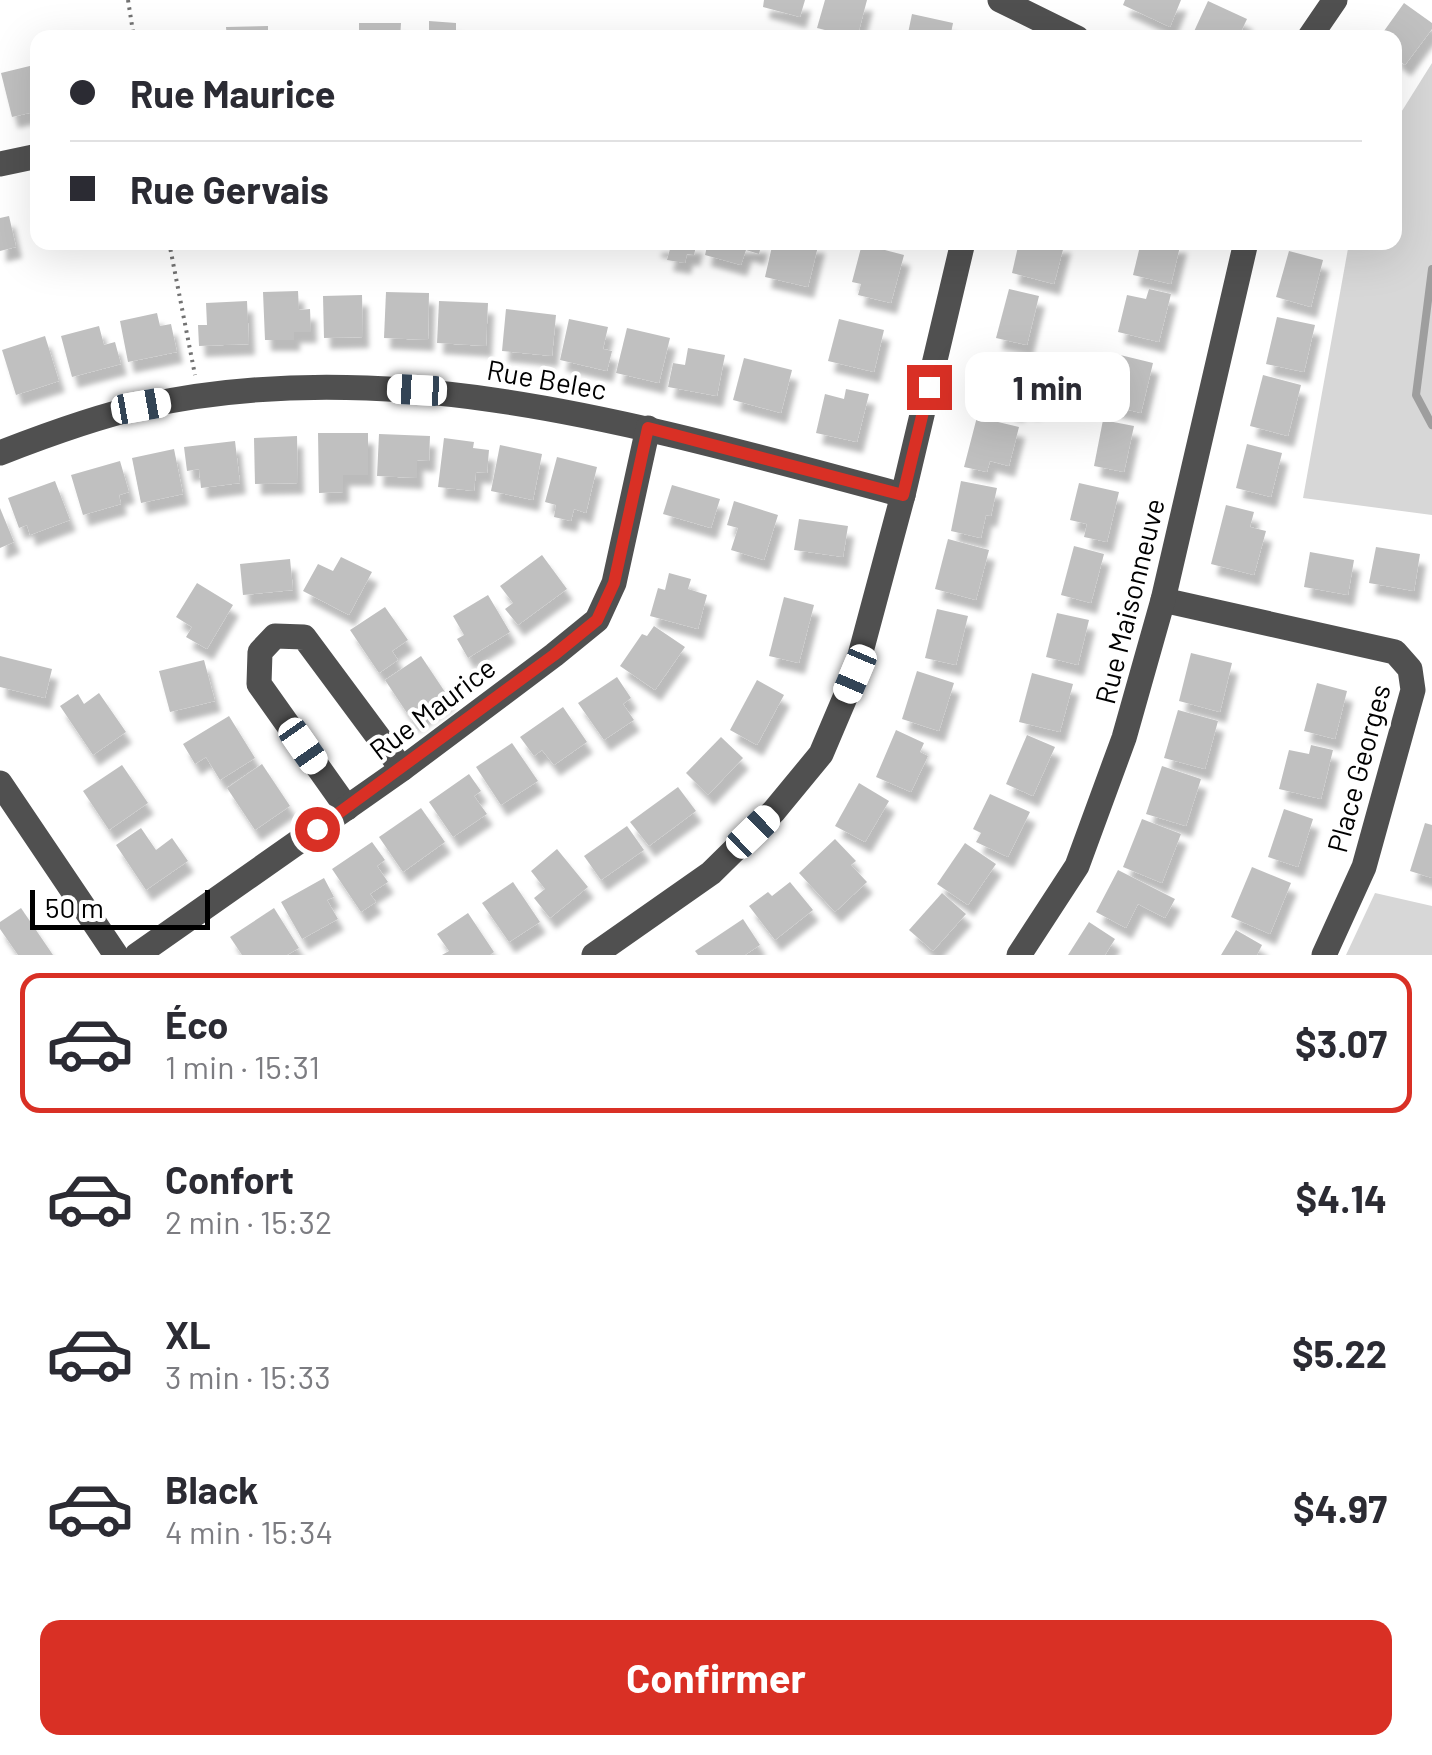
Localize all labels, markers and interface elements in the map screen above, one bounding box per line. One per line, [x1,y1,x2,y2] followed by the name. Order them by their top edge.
[130,70,336,116] text: Rue Maurice
[130,166,329,212] text: Rue Gervais
[484,352,610,406] street label: Rue Belec
[964,352,1129,422] callout: 1 min
[907,365,952,410] route end
[1012,368,1083,406] text: 1 min
[386,373,448,407] car
[109,386,173,426] car
[1087,495,1171,707] street label: Rue Maisonneuve
[829,641,881,707] car
[362,650,502,766] street label: Rue Maurice
[1319,680,1397,856] street label: Place Georges
[274,713,332,779] car
[721,800,785,864] car
[295,807,340,852] route start
[30,885,210,930] scale bar
[45,890,104,924] text: 50 m
[45,998,135,1088] icon: car
[165,1001,229,1047] text: Éco
[1295,1020,1387,1066] text: $3.07
[165,1047,320,1085] text: 1 min · 15:31
[45,1153,135,1243] icon: car
[165,1156,294,1202] text: Confort
[1296,1175,1387,1221] text: $4.14
[165,1202,332,1240] text: 2 min · 15:32
[45,1308,135,1398] icon: car
[165,1311,211,1357] text: XL
[1292,1330,1387,1376] text: $5.22
[165,1357,331,1395] text: 3 min · 15:33
[45,1463,135,1553] icon: car
[165,1466,259,1512] text: Black
[1293,1485,1387,1531] text: $4.97
[165,1512,333,1550] text: 4 min · 15:34
[40,1620,1392,1735] button: Confirmer

